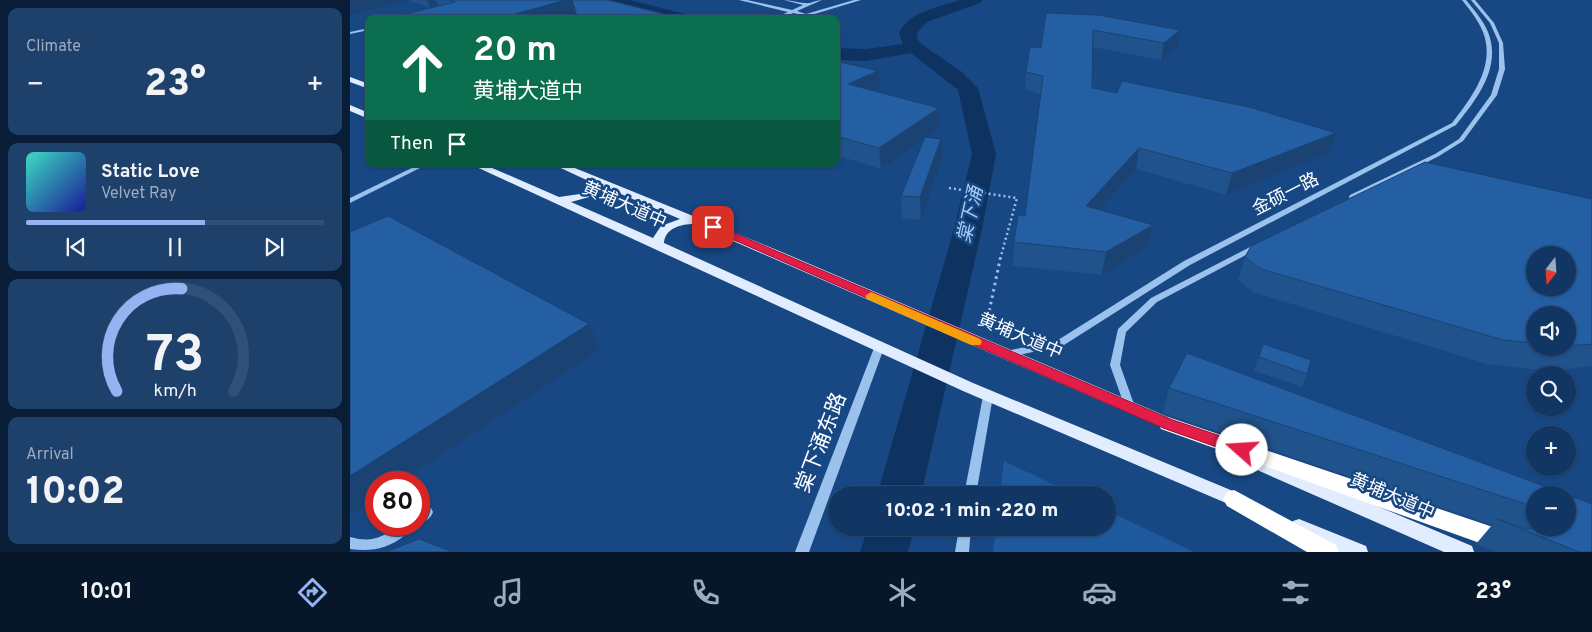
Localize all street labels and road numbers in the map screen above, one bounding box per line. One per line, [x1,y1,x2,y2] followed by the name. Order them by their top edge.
[1249,168,1323,222] street label: 金硕一路
[578,177,670,235] street label: 黄埔大道中
[974,309,1066,365] street label: 黄埔大道中
[791,389,853,497] street label: 棠下涌东路
[1346,469,1438,525] street label: 黄埔大道中

